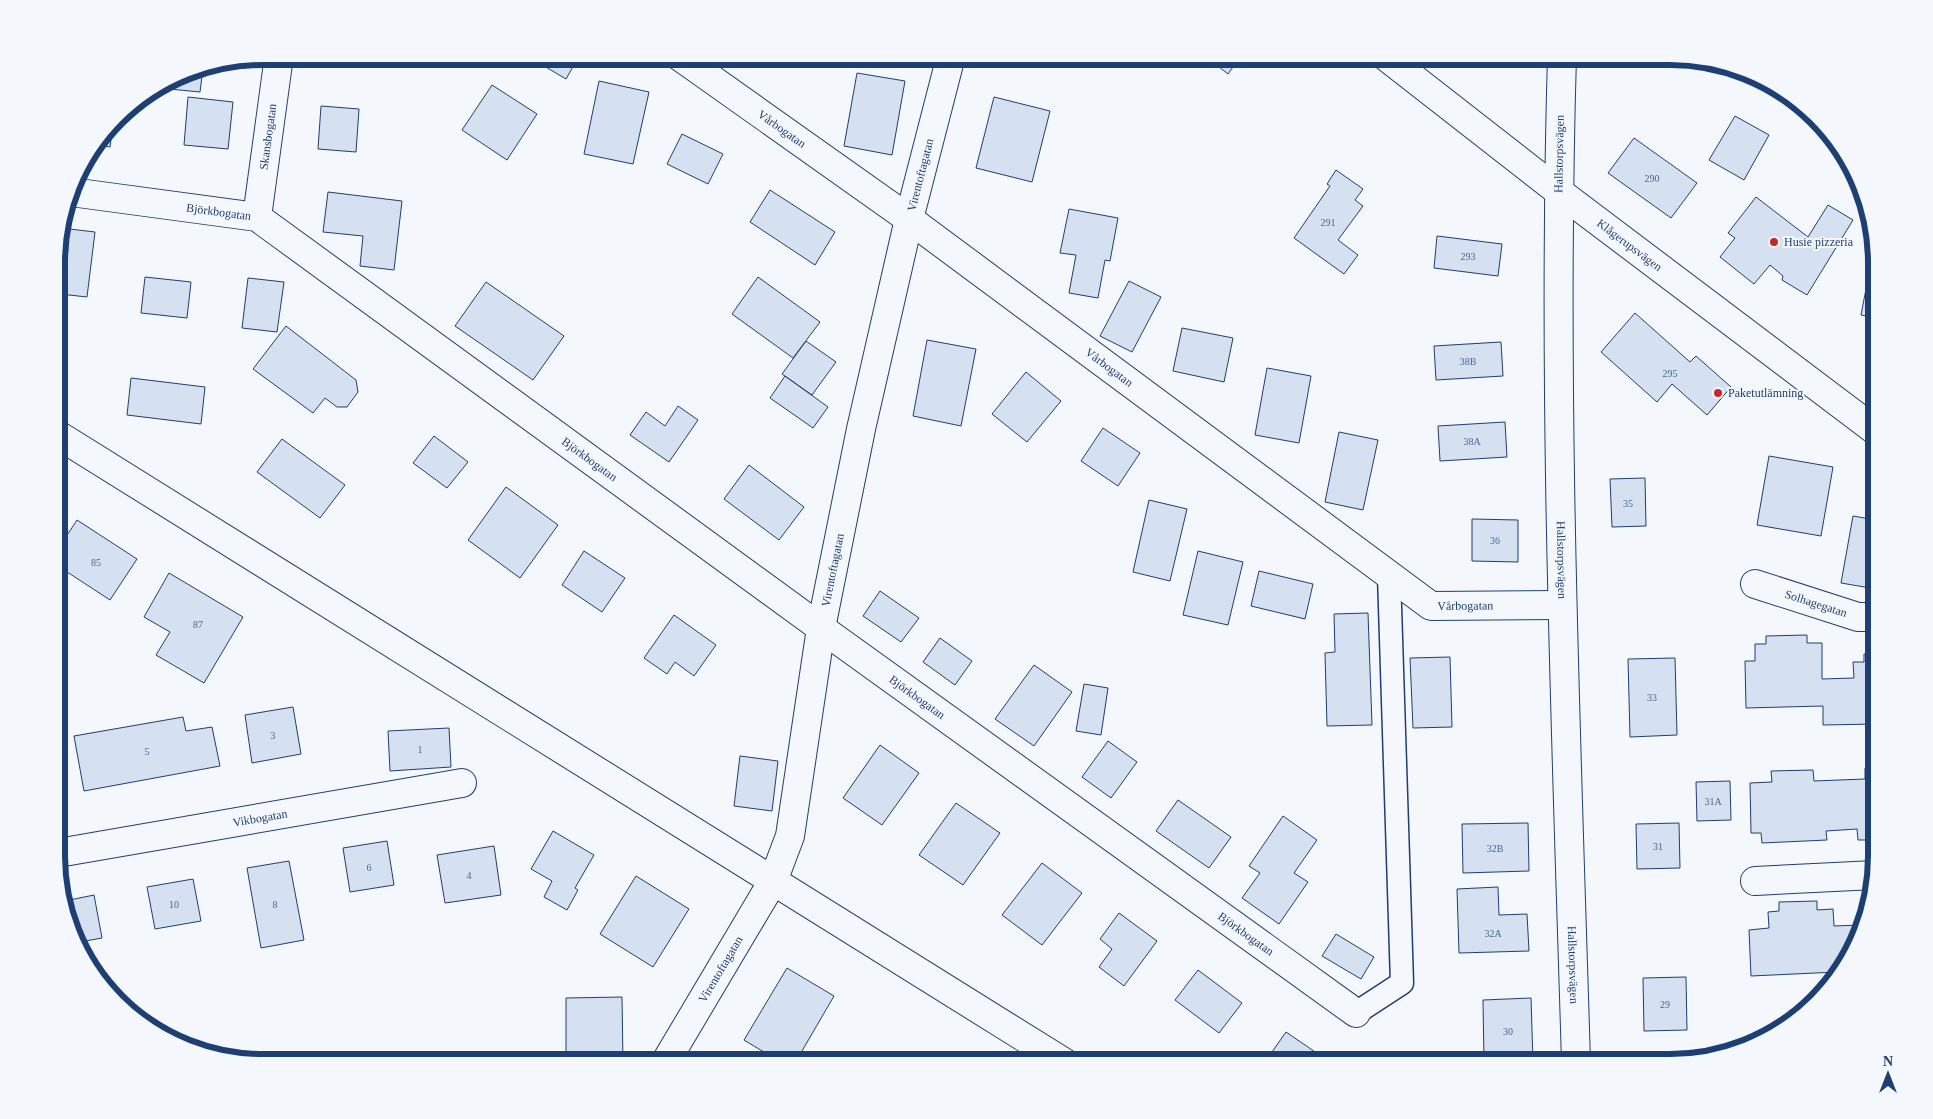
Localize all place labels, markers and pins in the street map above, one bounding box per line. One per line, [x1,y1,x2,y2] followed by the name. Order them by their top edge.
[1784,235,1854,249] place label: Husie pizzeria
[1768,236,1780,248] marker: Husie pizzeria
[1728,386,1803,400] place label: Paketutlämning
[1712,387,1724,399] marker: Paketutlämning

